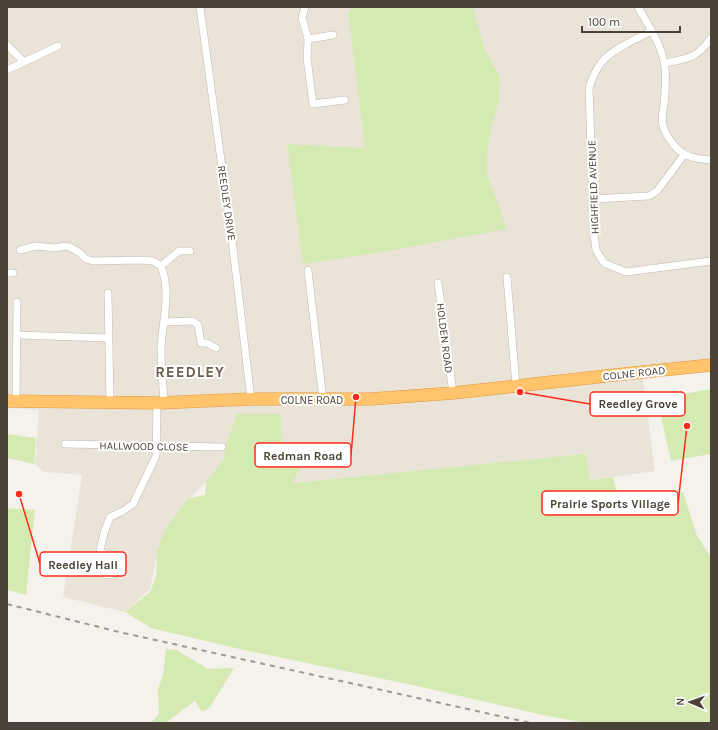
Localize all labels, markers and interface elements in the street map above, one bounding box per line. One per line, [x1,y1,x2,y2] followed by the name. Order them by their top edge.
[582,8,680,34] scale bar
[588,15,620,29] text: 100 m
[585,140,602,234] street label: HIGHFIELD AVENUE
[215,165,238,241] street label: REEDLEY DRIVE
[434,302,455,374] street label: HOLDEN ROAD
[155,363,225,381] district label: REEDLEY
[602,364,666,383] street label: COLNE ROAD
[590,392,685,416] callout: Reedley Grove
[281,394,343,407] street label: COLNE ROAD
[598,397,678,411] text: Reedley Grove
[99,439,189,454] street label: HALLWOOD CLOSE
[255,443,351,467] callout: Redman Road
[263,449,343,463] text: Redman Road
[542,491,678,515] callout: Prairie Sports Village
[550,497,670,511] text: Prairie Sports Village
[40,552,126,576] callout: Reedley Hall
[48,558,118,572] text: Reedley Hall
[670,682,710,722] north arrow
[674,697,687,706] text: N

